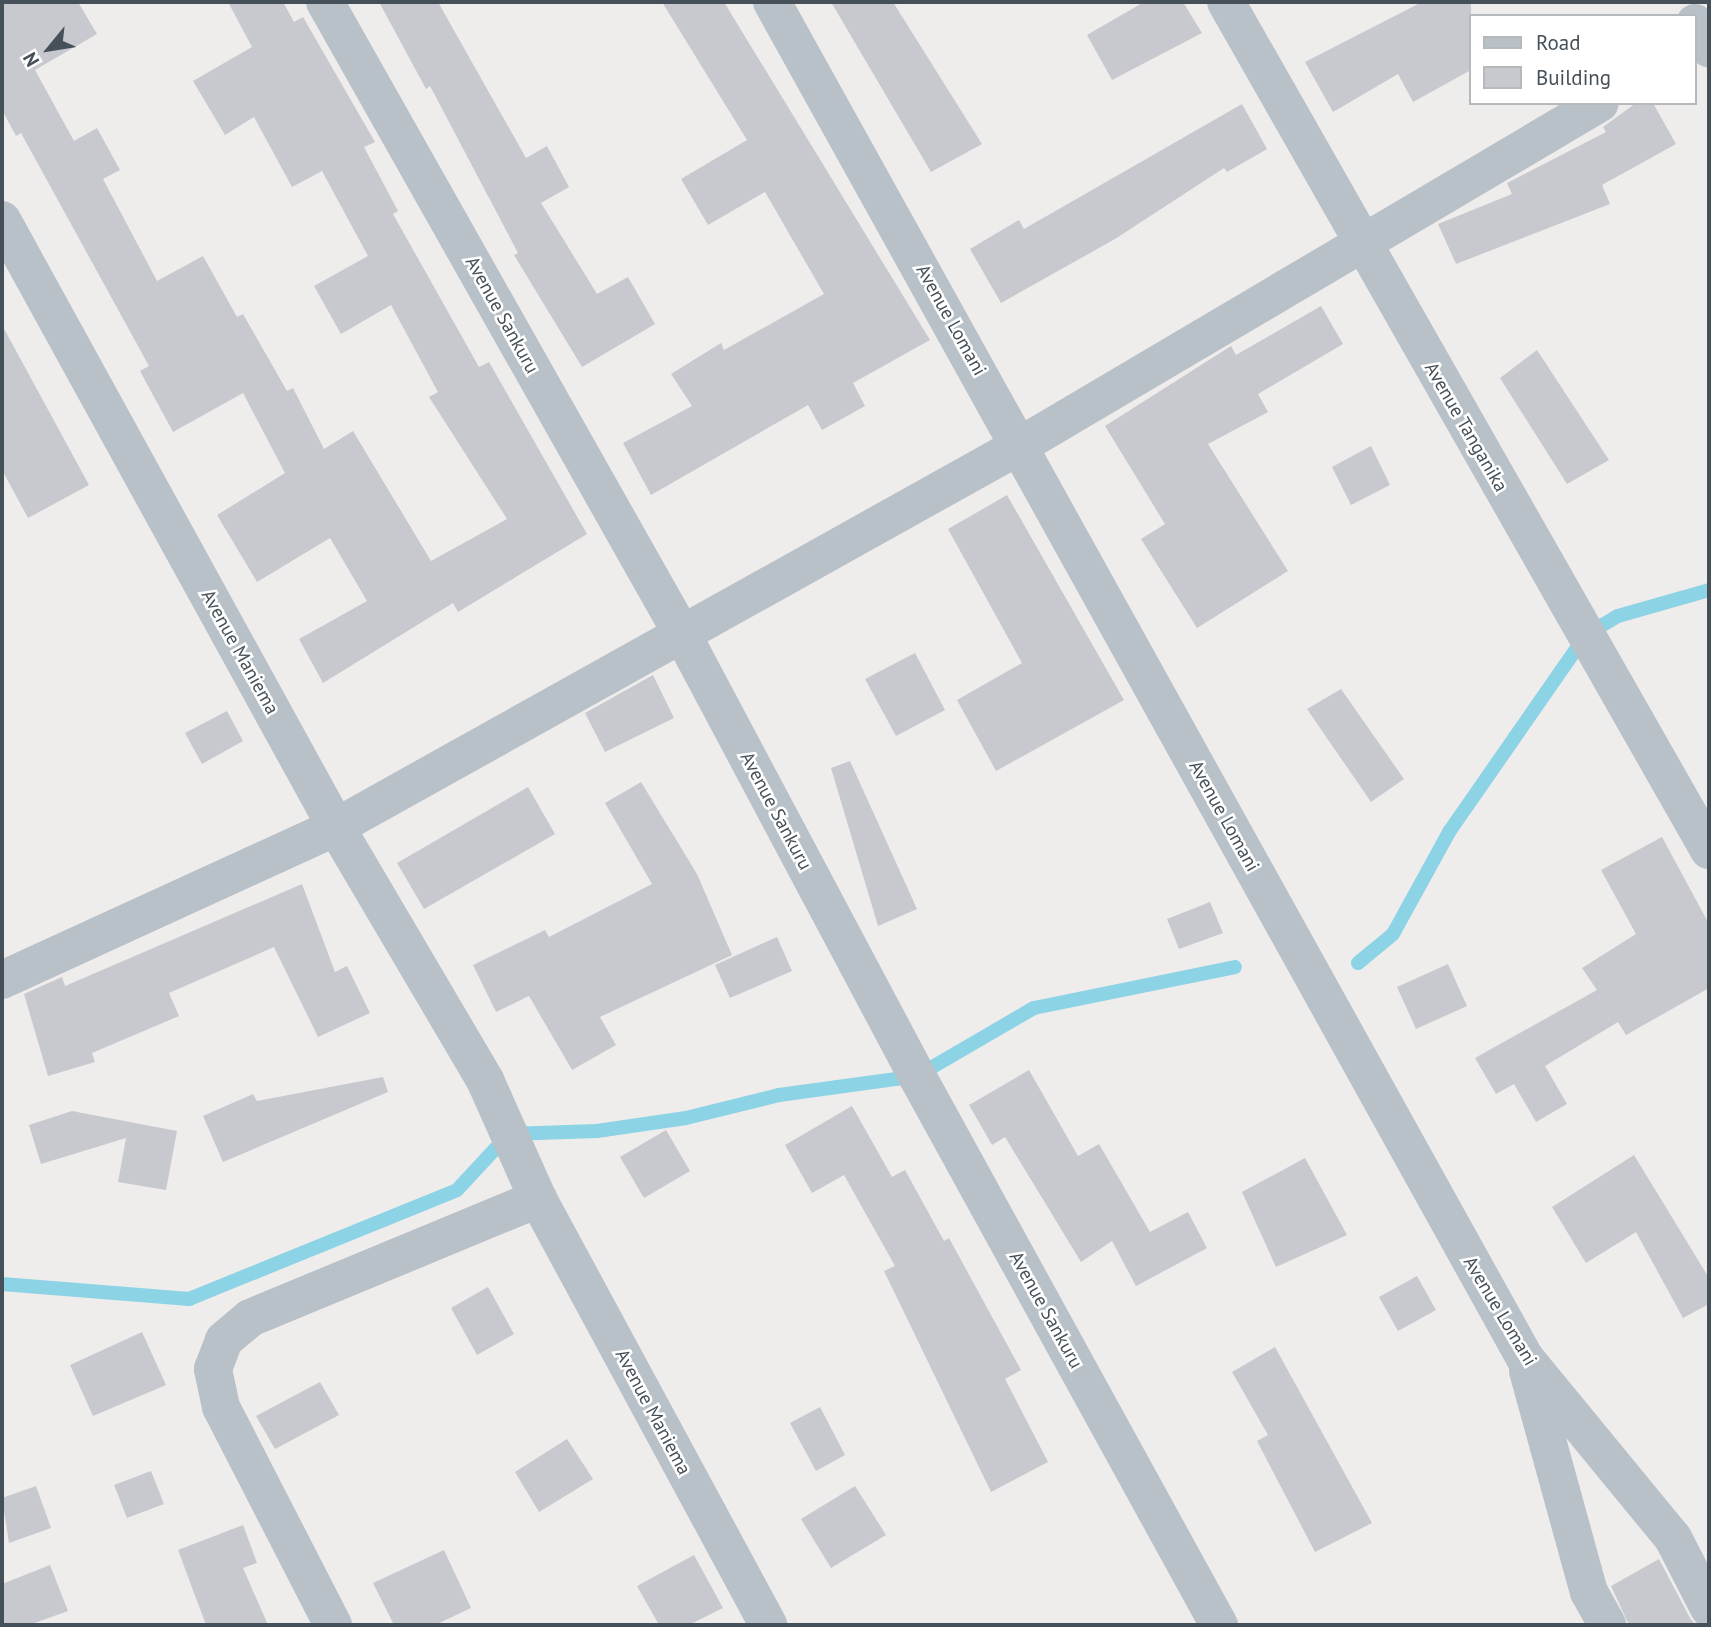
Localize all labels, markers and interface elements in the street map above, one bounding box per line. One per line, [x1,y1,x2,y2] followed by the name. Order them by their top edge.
[14,14,84,84] north arrow
[1470,14,1697,105] legend
[1536,29,1580,56] text: Road
[17,48,44,71] text: N
[1536,64,1611,91] text: Building
[460,252,544,378] street label: Avenue Sankuru
[911,260,991,380] street label: Avenue Lomani
[1420,358,1512,496] street label: Avenue Tanganika
[196,586,284,718] street label: Avenue Maniema
[735,748,817,874] street label: Avenue Sankuru
[1184,756,1264,876] street label: Avenue Lomani
[1004,1247,1088,1373] street label: Avenue Sankuru
[1458,1252,1542,1370] street label: Avenue Lomani
[610,1345,696,1479] street label: Avenue Maniema

